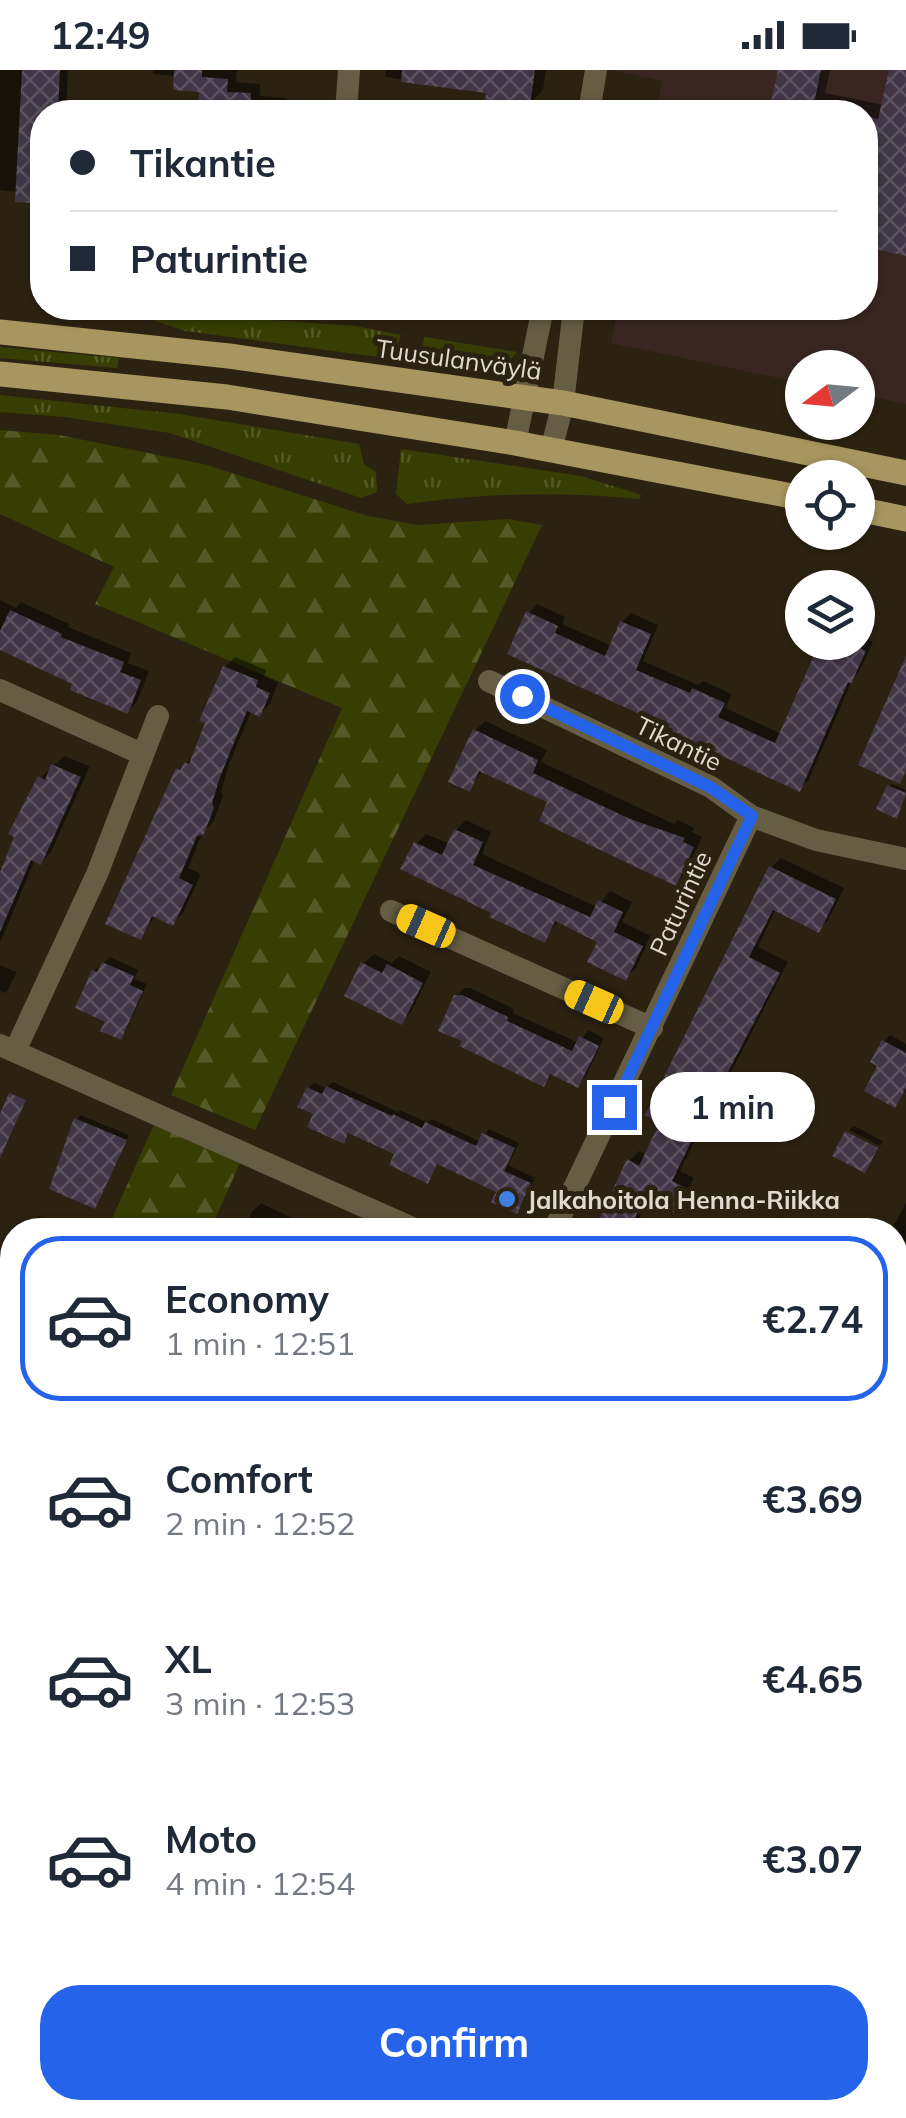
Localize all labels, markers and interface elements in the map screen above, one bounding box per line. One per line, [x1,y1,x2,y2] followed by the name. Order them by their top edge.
[50,11,151,59] text: 12:49
[130,139,276,187] text: Tikantie
[130,235,308,283] text: Paturintie
[374,332,544,386] street label: Tuusulanväylä
[785,350,875,440] north arrow
[785,350,875,660] map controls
[785,460,875,550] button: locate
[785,570,875,660] button: layers
[500,674,545,719] route start
[631,709,727,777] street label: Tikantie
[642,846,718,960] street label: Paturintie
[392,900,460,952] car
[560,976,628,1028] car
[649,1072,814,1142] callout: 1 min
[592,1085,637,1130] route end
[690,1087,775,1127] text: 1 min
[527,1184,840,1215] place label: Jalkahoitola Henna-Riikka
[496,1188,518,1210] marker: Jalkahoitola Henna-Riikka
[45,1274,135,1364] icon: car
[165,1275,329,1323] text: Economy
[762,1295,863,1343] text: €2.74
[165,1323,355,1363] text: 1 min · 12:51
[45,1454,135,1544] icon: car
[165,1455,313,1503] text: Comfort
[762,1475,863,1523] text: €3.69
[165,1503,355,1543] text: 2 min · 12:52
[45,1634,135,1724] icon: car
[165,1635,212,1683] text: XL
[762,1655,863,1703] text: €4.65
[165,1683,355,1723] text: 3 min · 12:53
[45,1814,135,1904] icon: car
[165,1815,257,1863] text: Moto
[762,1835,863,1883] text: €3.07
[165,1863,355,1903] text: 4 min · 12:54
[40,1985,868,2100] button: Confirm

